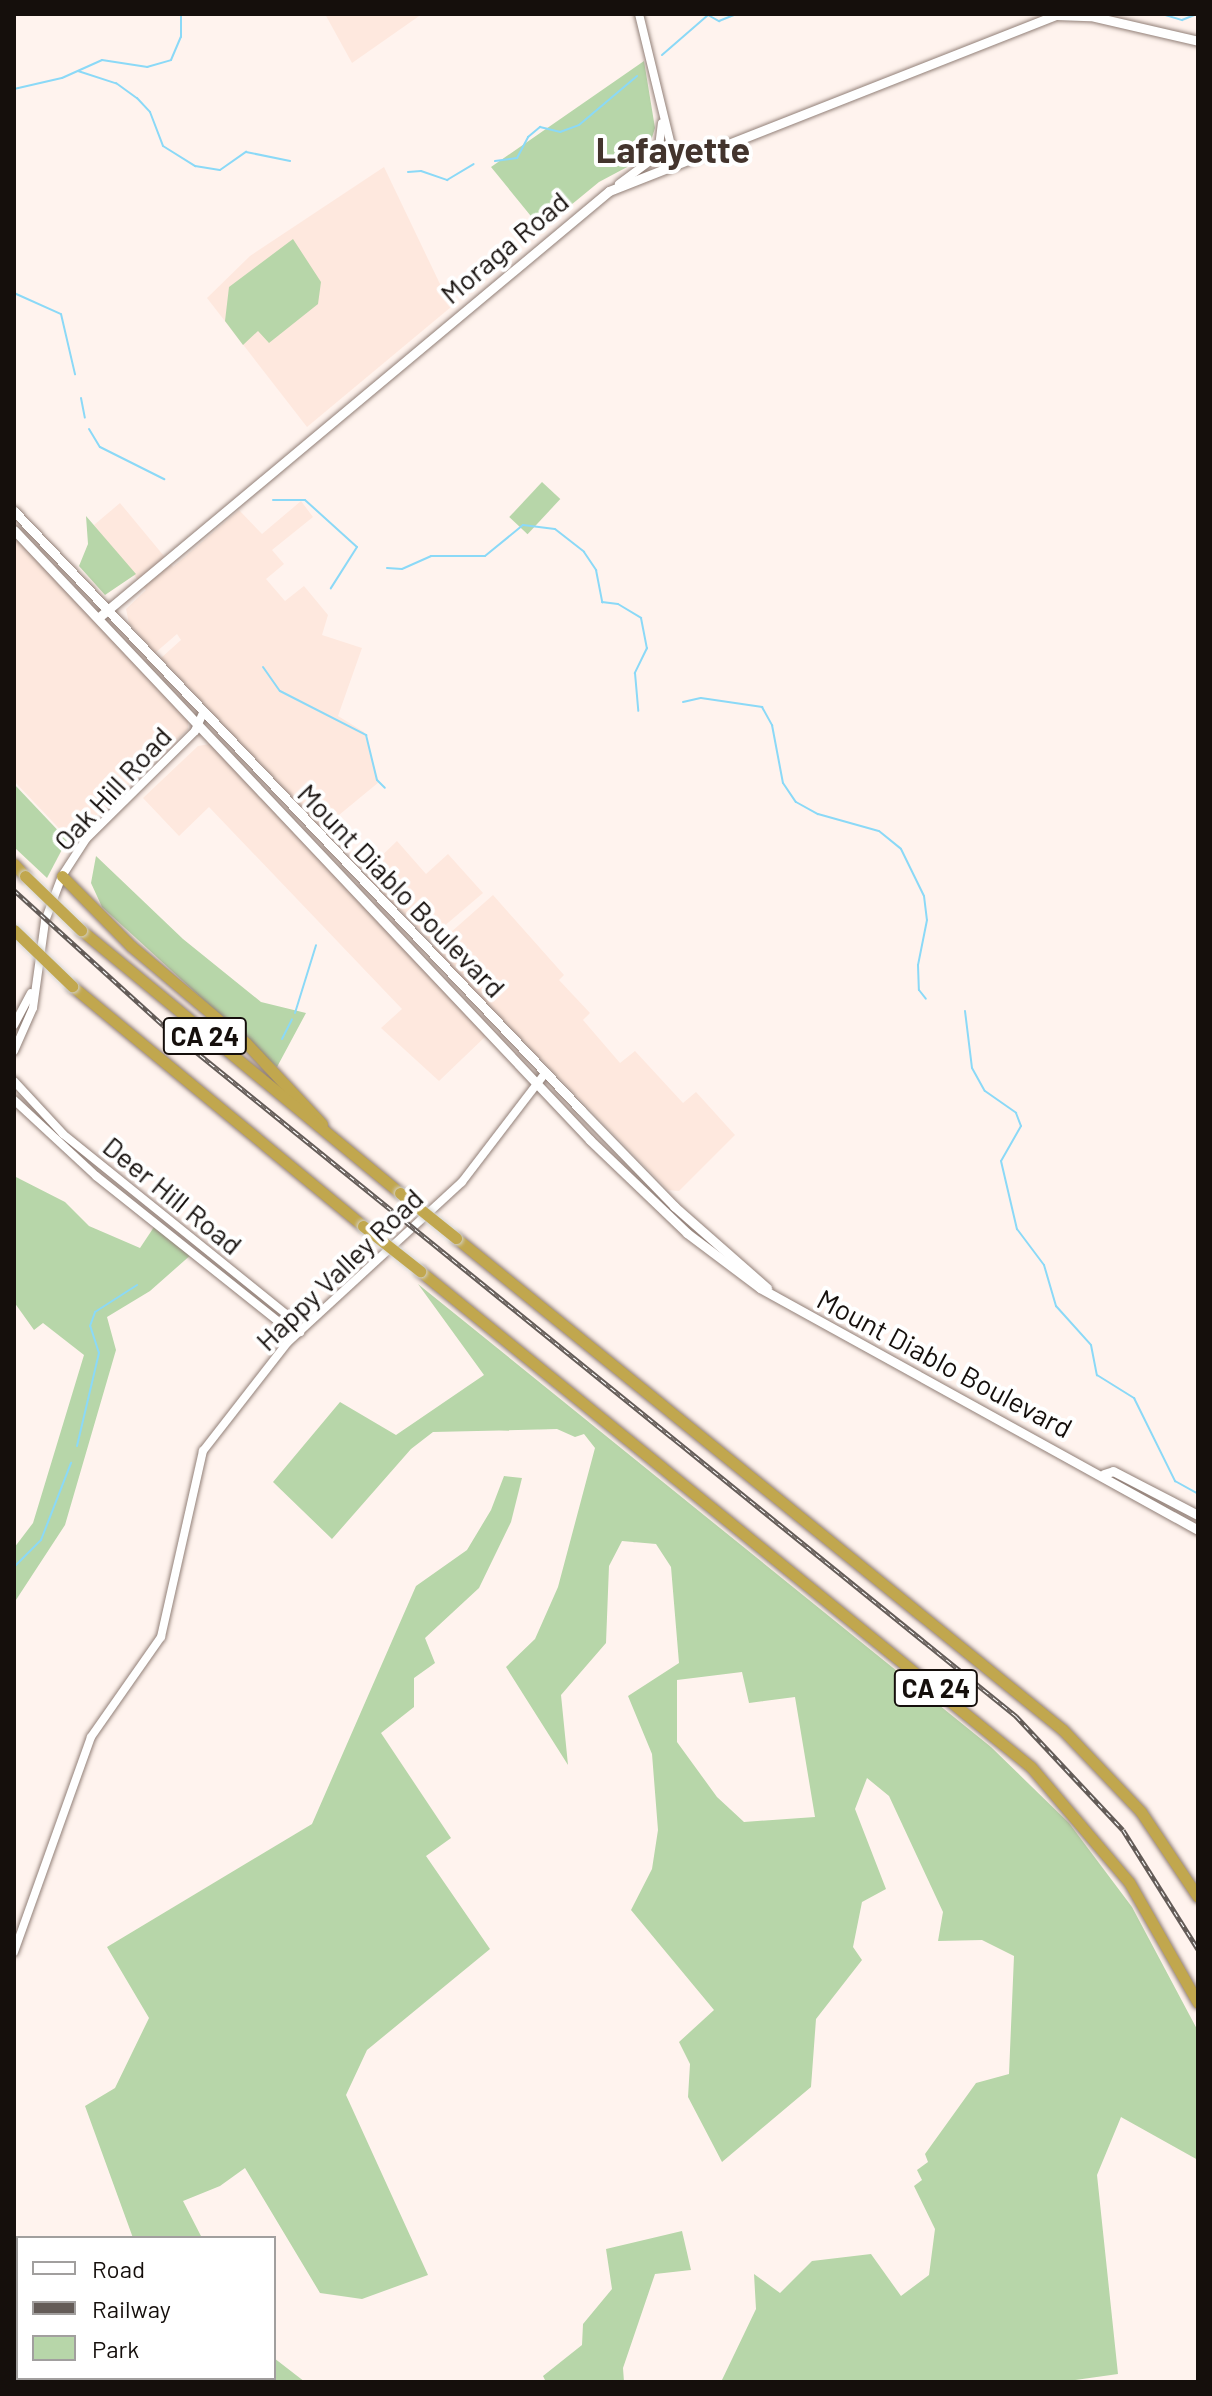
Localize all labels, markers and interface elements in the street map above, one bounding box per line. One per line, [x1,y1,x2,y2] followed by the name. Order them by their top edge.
[596,127,750,171] district label: Lafayette
[433,184,575,310] street label: Moraga Road
[46,719,178,857] street label: Oak Hill Road
[291,776,513,1004] street label: Mount Diablo Boulevard
[161,1014,249,1058] road number: CA 24
[97,1129,249,1261] street label: Deer Hill Road
[249,1181,429,1357] street label: Happy Valley Road
[812,1282,1078,1444] street label: Mount Diablo Boulevard
[892,1666,980,1710] road number: CA 24
[16,2236,276,2380] legend
[92,2254,145,2283] text: Road
[92,2294,171,2323] text: Railway
[92,2334,139,2363] text: Park

